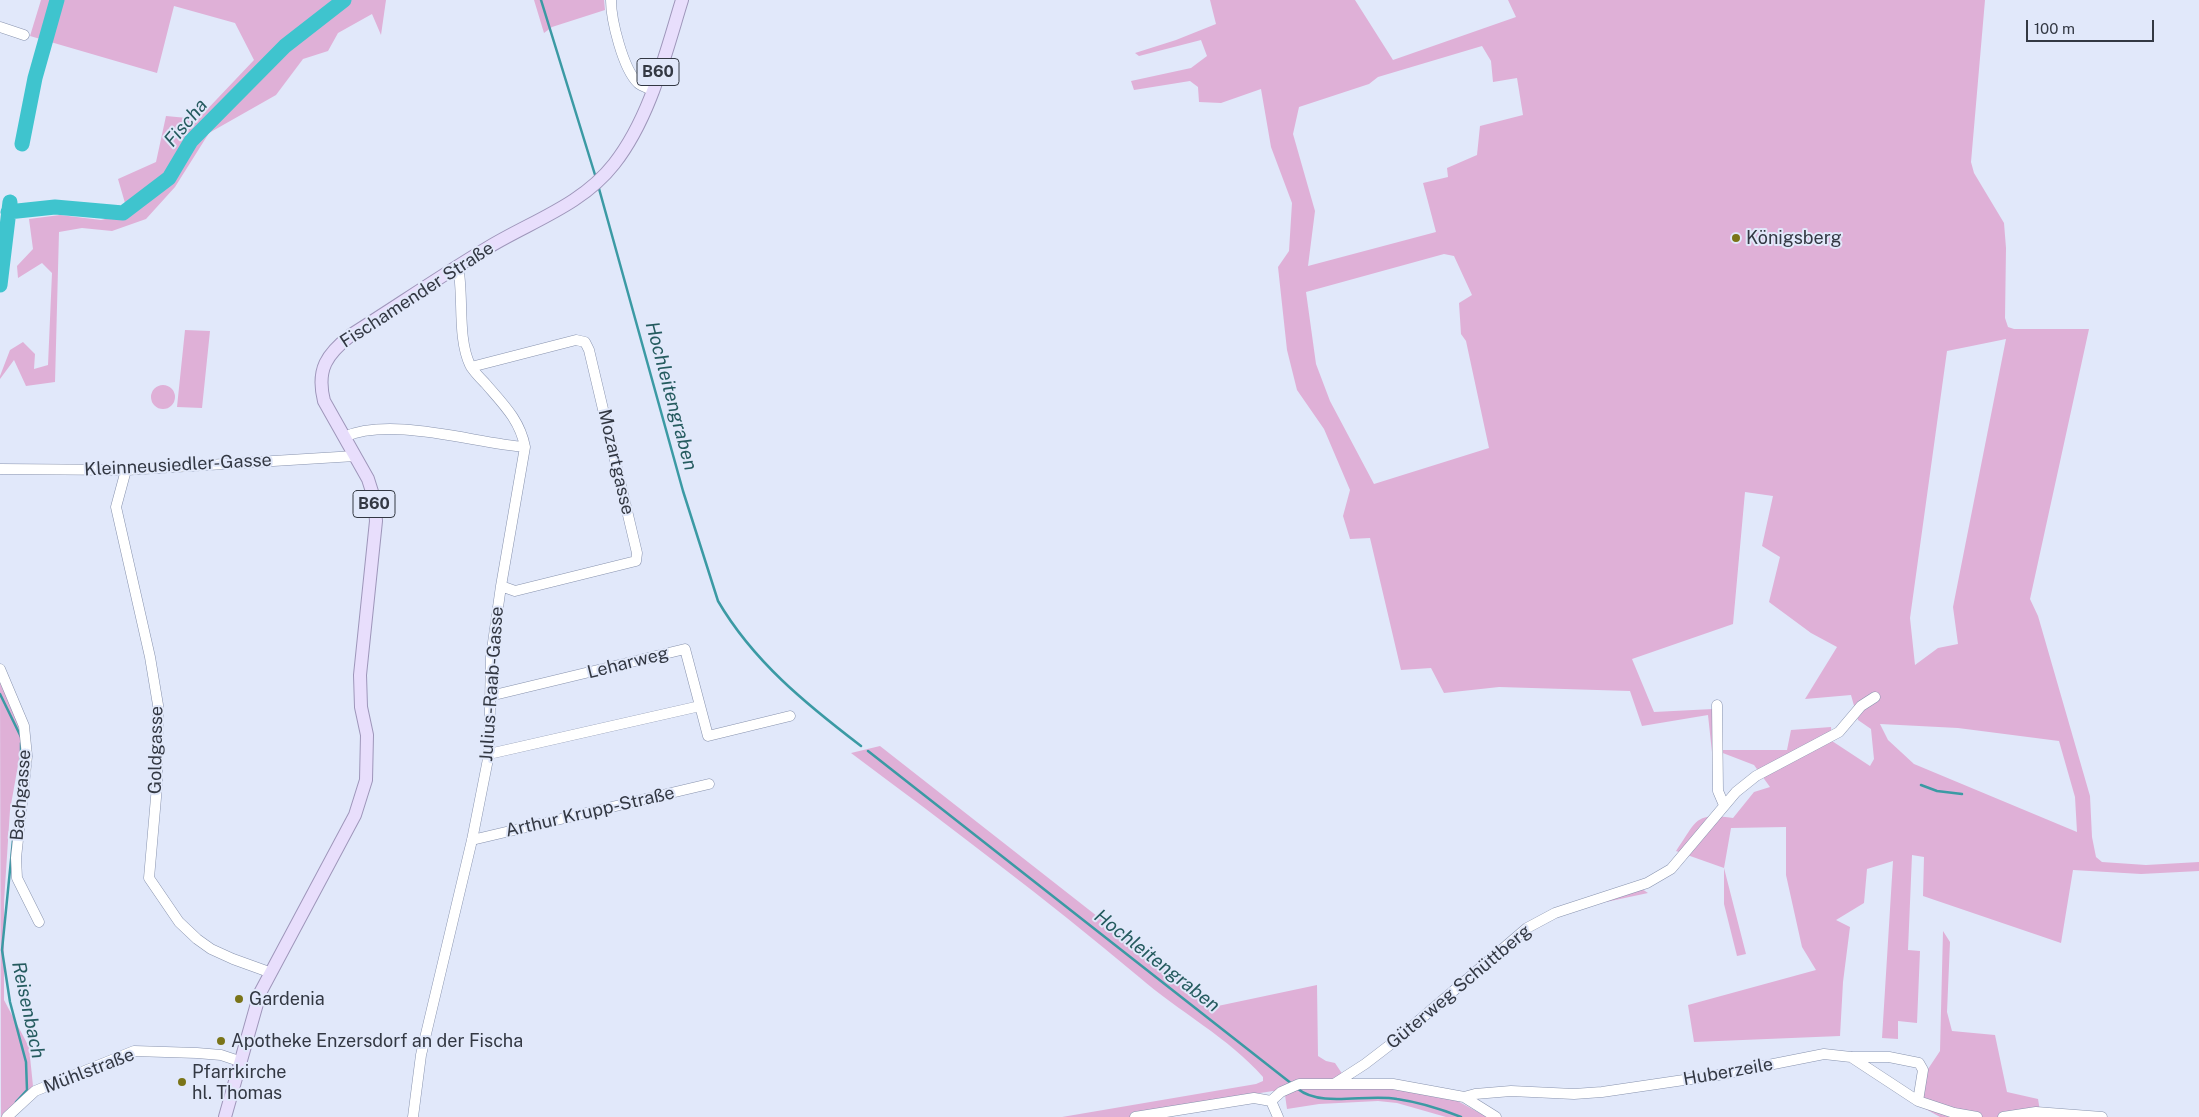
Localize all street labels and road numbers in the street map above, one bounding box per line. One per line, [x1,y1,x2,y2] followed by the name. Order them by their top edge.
[637,58,679,86] road number: B60
[336,237,498,353] street label: Fischamender Straße
[593,407,639,517] street label: Mozartgasse
[84,449,272,481] street label: Kleinneusiedler-Gasse
[353,490,395,518] road number: B60
[476,606,508,762] street label: Julius-Raab-Gasse
[585,642,671,684] street label: Leharweg
[144,706,168,794] street label: Goldgasse
[6,749,36,841] street label: Bachgasse
[503,782,677,842] street label: Arthur Krupp-Straße
[1382,920,1536,1054] street label: Güterweg Schüttberg
[41,1044,137,1098] street label: Mühlstraße
[1681,1053,1775,1091] street label: Huberzeile

